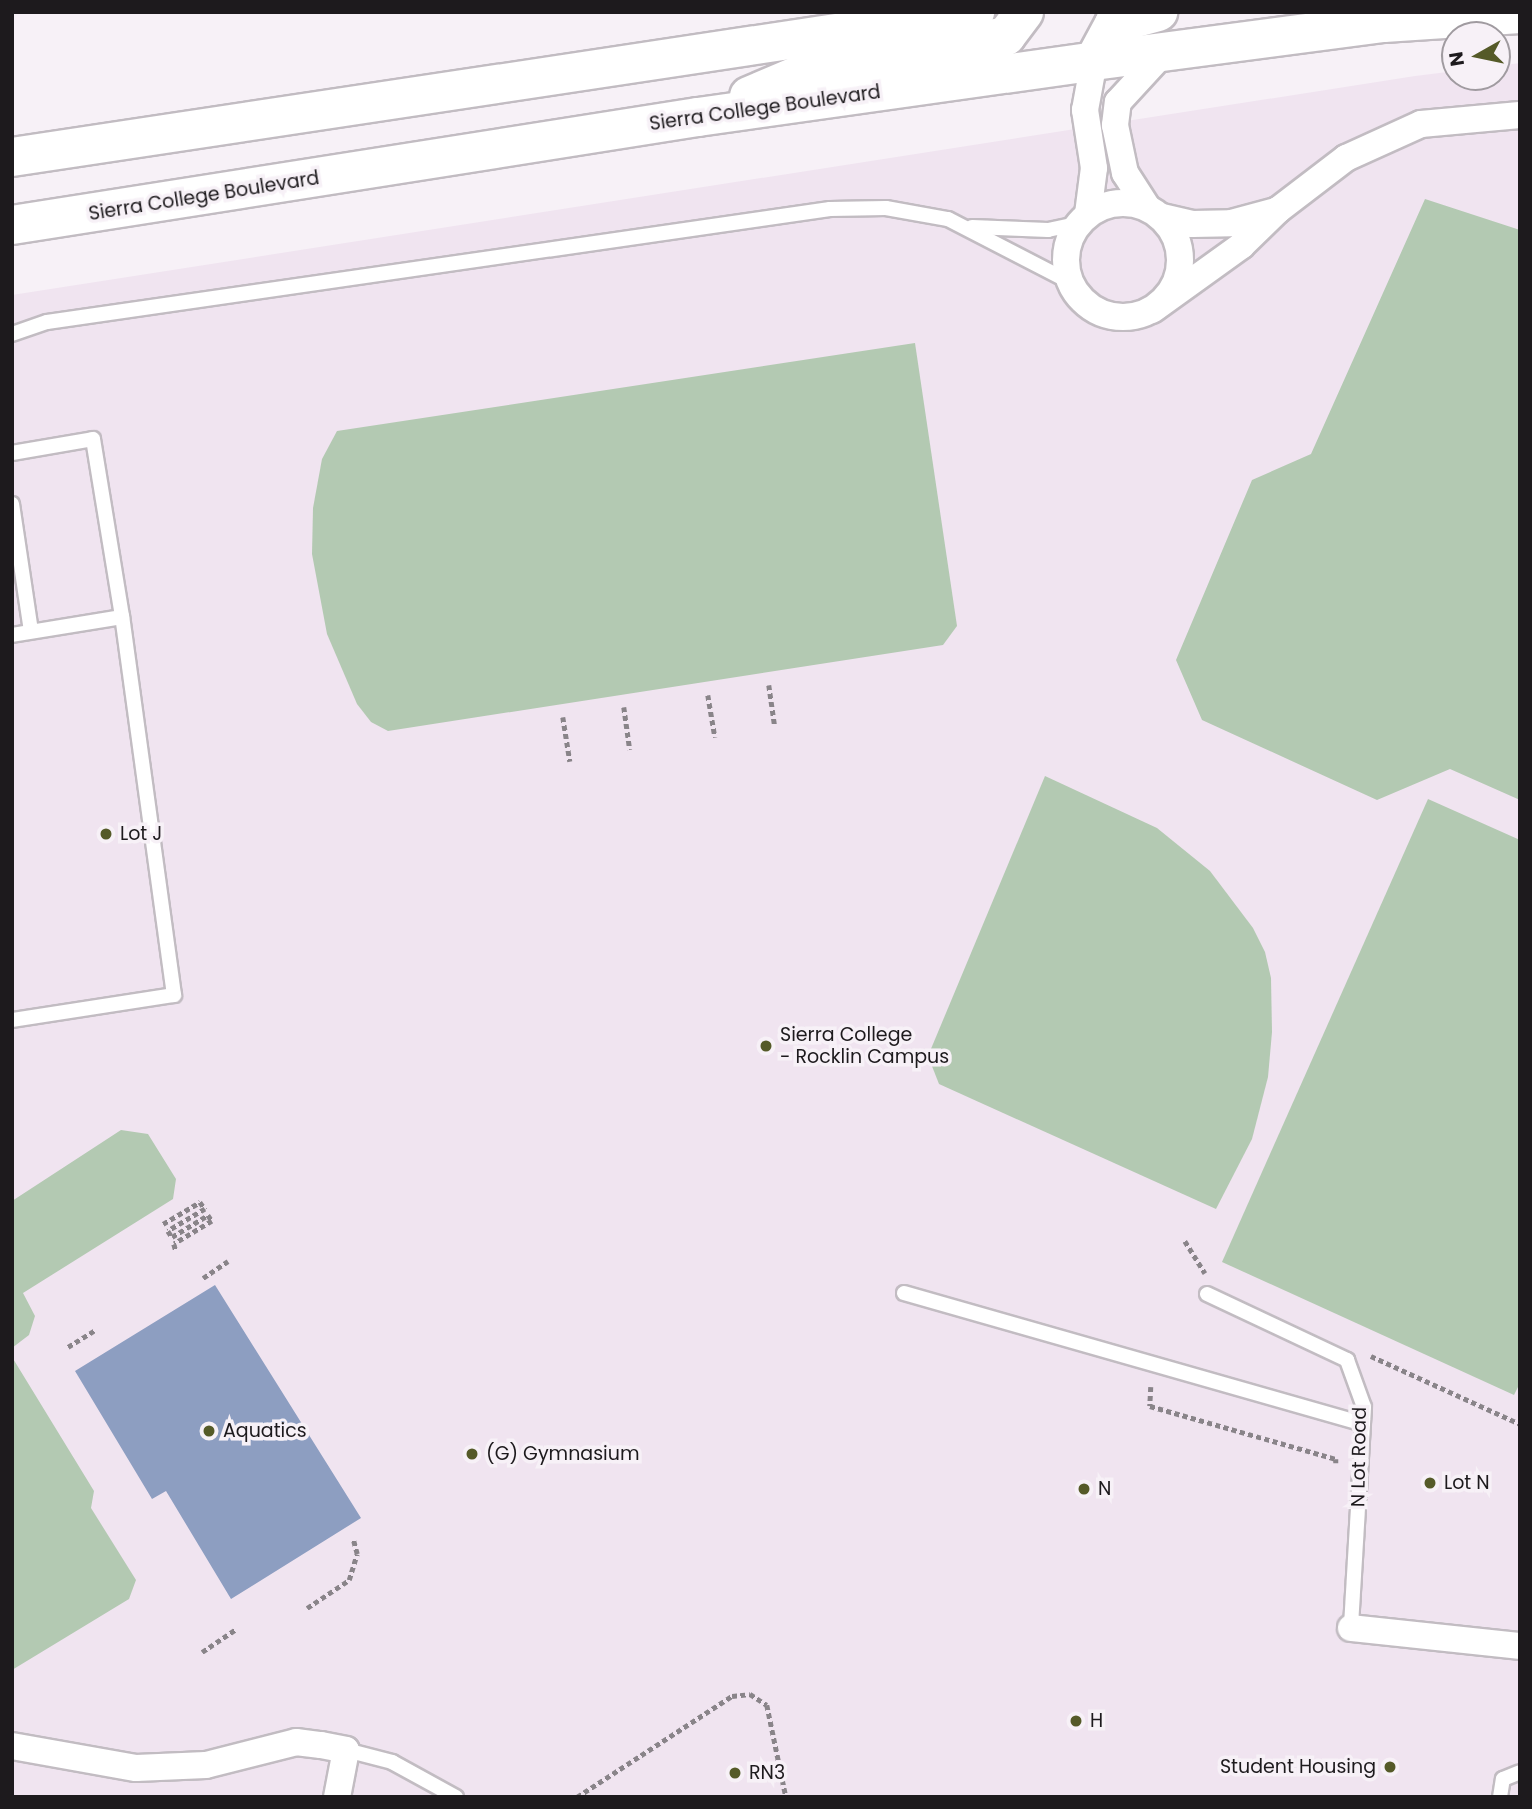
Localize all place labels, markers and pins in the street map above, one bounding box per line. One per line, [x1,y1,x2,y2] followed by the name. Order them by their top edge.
[120,823,162,845] place label: Lot J
[98,826,114,842] marker: Lot J
[780,1024,949,1068] place label: Sierra College - Rocklin Campus
[758,1038,774,1054] marker: Sierra College - Rocklin Campus
[223,1420,307,1442] place label: Aquatics
[201,1423,217,1439] marker: Aquatics
[486,1443,639,1465] place label: (G) Gymnasium
[464,1446,480,1462] marker: (G) Gymnasium
[1444,1472,1490,1494] place label: Lot N
[1422,1475,1438,1491] marker: Lot N
[1098,1478,1111,1500] place label: N
[1076,1481,1092,1497] marker: N
[1090,1710,1103,1732] place label: H
[1068,1713,1084,1729] marker: H
[1220,1756,1376,1778] place label: Student Housing
[1382,1759,1398,1775] marker: Student Housing
[749,1762,785,1784] place label: RN3
[727,1765,743,1781] marker: RN3

